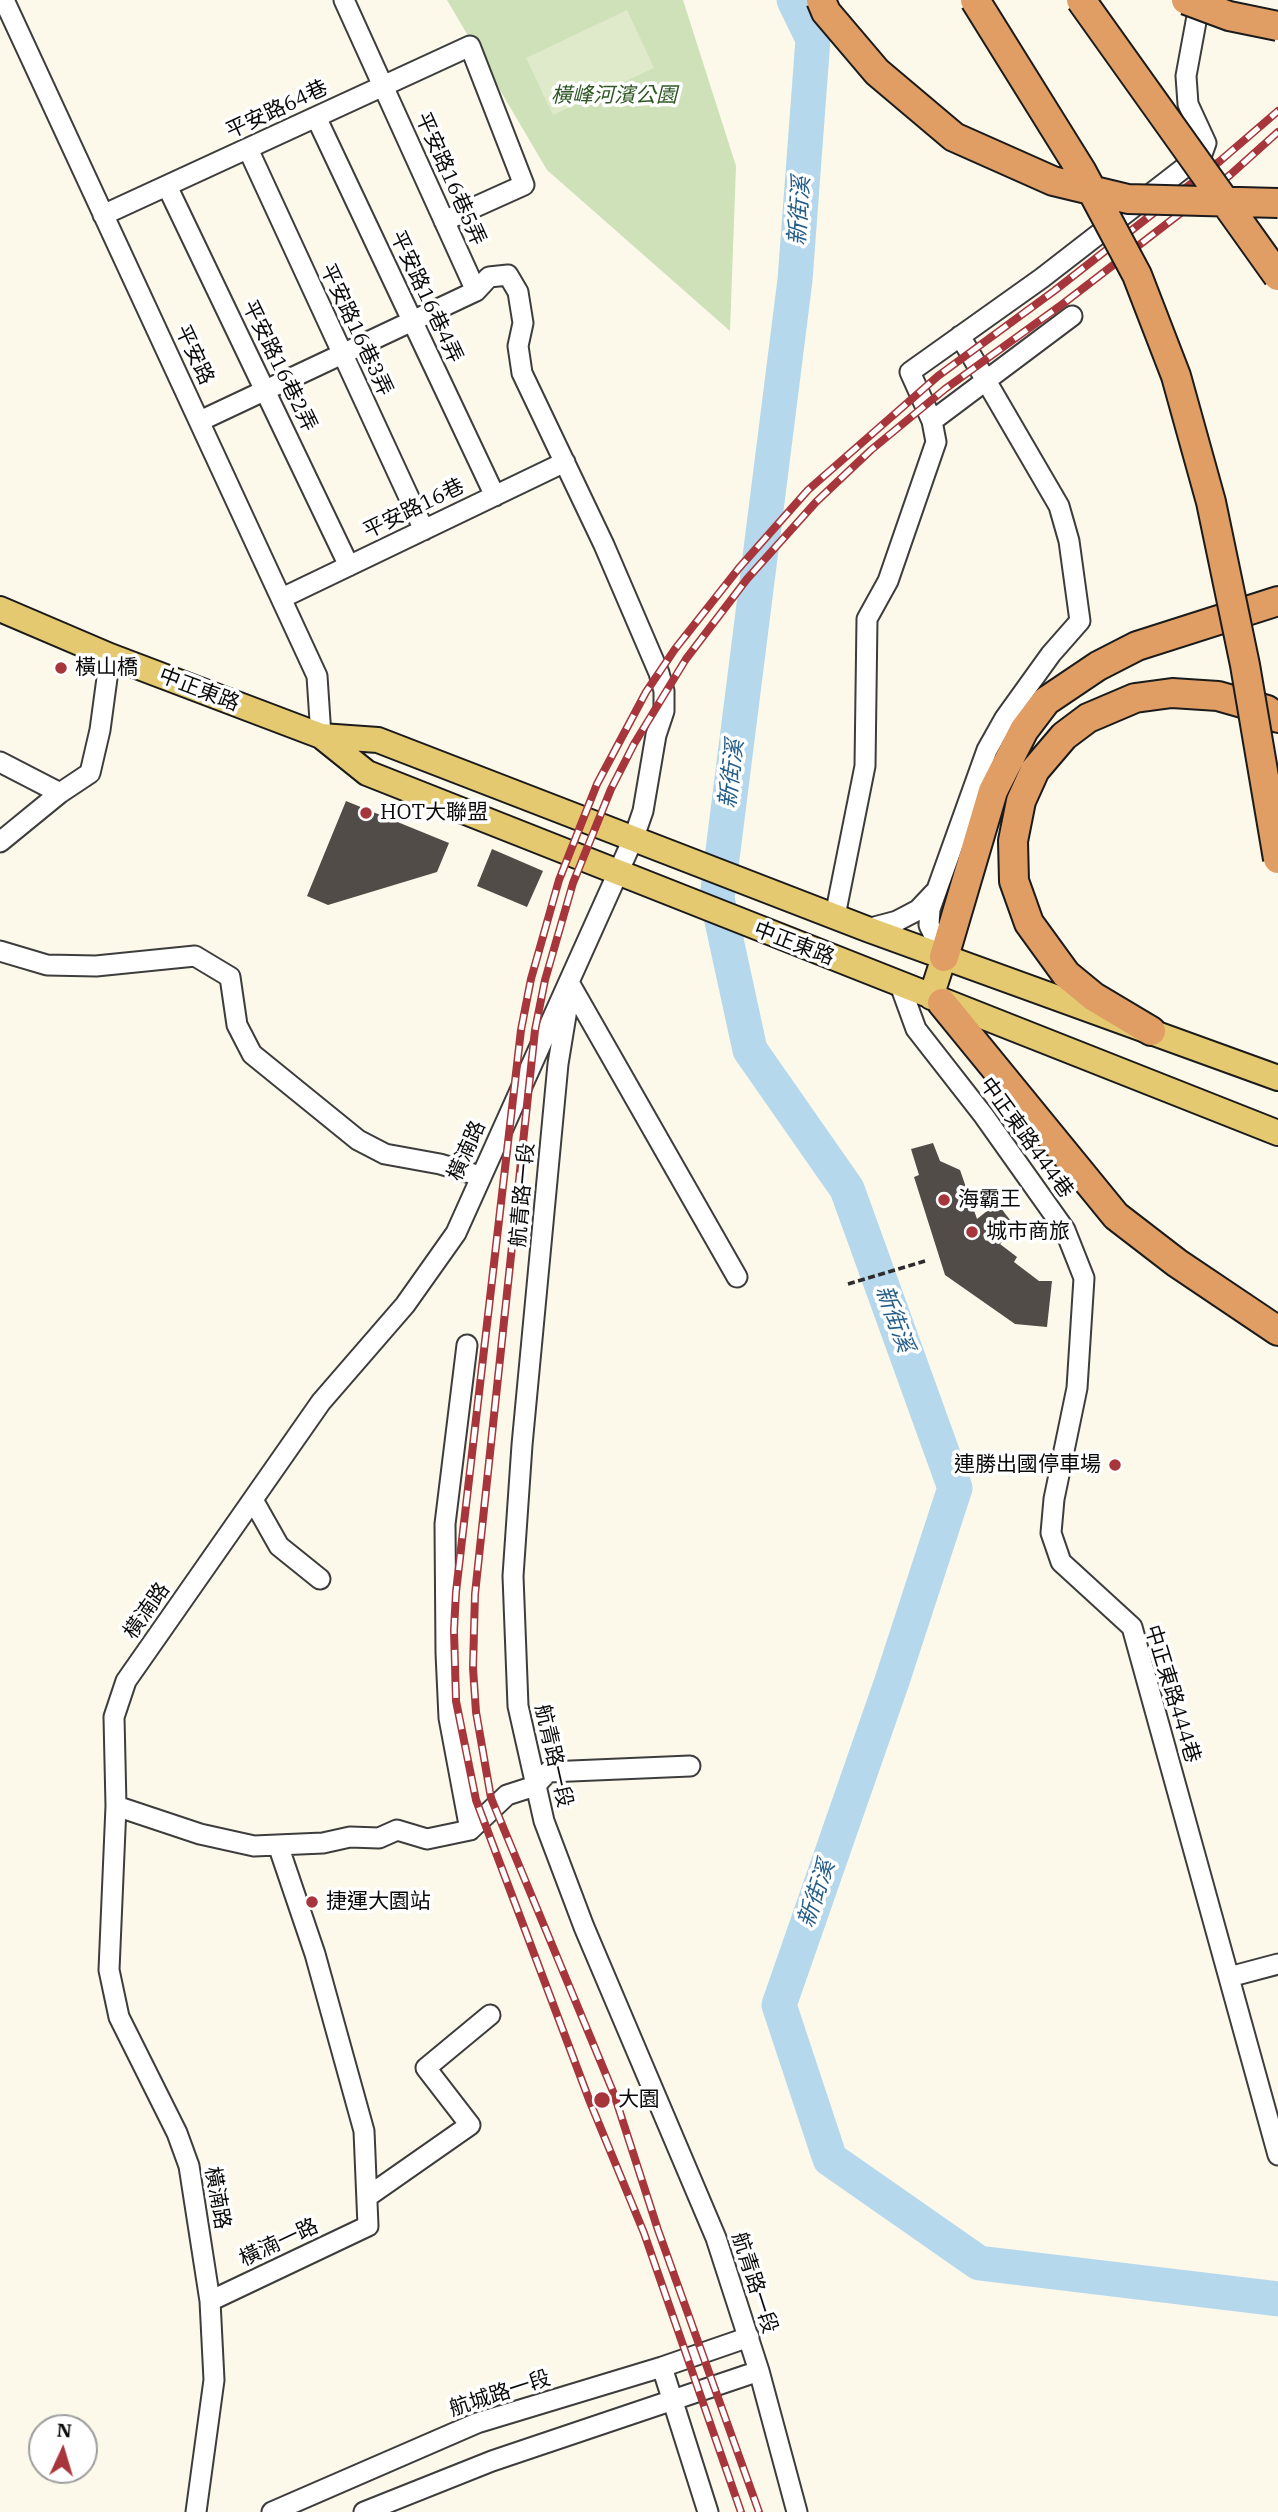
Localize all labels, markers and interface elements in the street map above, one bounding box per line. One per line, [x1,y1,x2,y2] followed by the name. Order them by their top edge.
[222,76,332,144] street label: 平安路64巷
[551,83,677,109] park label: 橫峰河濱公園
[409,109,491,249] street label: 平安路16巷5弄
[784,176,816,246] water label: 新街溪
[384,227,468,367] street label: 平安路16巷4弄
[314,260,398,400] street label: 平安路16巷3弄
[236,296,322,436] street label: 平安路16巷2弄
[169,321,219,389] street label: 平安路
[359,474,469,544] street label: 平安路16巷
[75,655,138,681] place label: 橫山橋
[53,660,69,676] marker: 橫山橋
[155,663,243,717] street label: 中正東路
[714,738,750,810] water label: 新街溪
[380,800,488,826] place label: HOT大聯盟
[358,805,374,821] marker: HOT大聯盟
[750,917,838,971] street label: 中正東路
[974,1073,1078,1203] street label: 中正東路444巷
[443,1117,491,1185] street label: 橫湳路
[506,1142,540,1248] street label: 航青路一段
[958,1187,1021,1213] place label: 海霸王
[936,1192,952,1208] marker: 海霸王
[986,1219,1070,1245] place label: 城市商旅
[964,1224,980,1240] marker: 城市商旅
[869,1282,919,1356] water label: 新街溪
[954,1452,1101,1478] place label: 連勝出國停車場
[1107,1457,1123,1473] marker: 連勝出國停車場
[119,1578,175,1644] street label: 橫湳路
[1139,1622,1205,1766] street label: 中正東路444巷
[529,1702,577,1810] street label: 航青路一段
[793,1857,841,1931] water label: 新街溪
[326,1889,431,1915] place label: 捷運大園站
[304,1894,320,1910] marker: 捷運大園站
[618,2087,660,2113] place label: 大園
[592,2090,612,2110] marker: 大園
[199,2165,235,2231] street label: 橫湳路
[236,2214,322,2272] street label: 橫湳一路
[726,2229,782,2337] street label: 航青路一段
[446,2366,554,2422] street label: 航城路一段
[28,2414,98,2484] north arrow
[56,2418,73,2443] text: N

